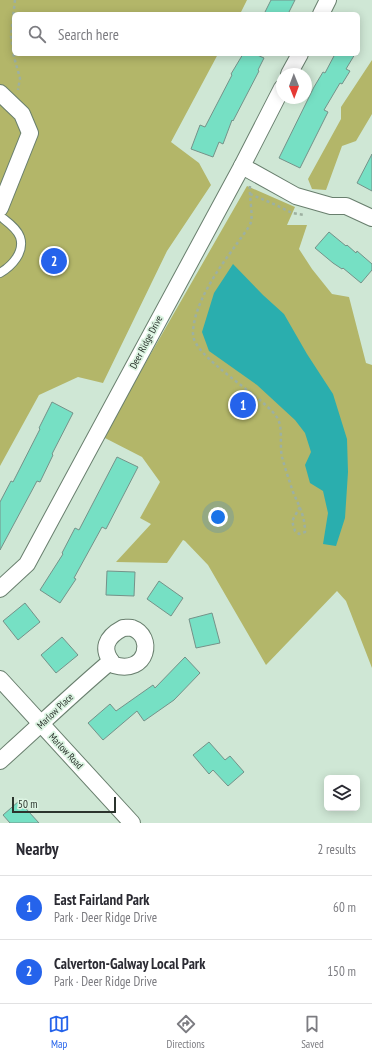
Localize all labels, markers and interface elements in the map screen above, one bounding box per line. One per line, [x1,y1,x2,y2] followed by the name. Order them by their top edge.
[12,12,360,56] search box
[26,23,48,45] icon: search
[58,25,119,44] text: Search here
[276,68,312,104] north arrow
[41,246,67,276] pin: 2
[127,313,165,371] street label: Deer Ridge Drive
[230,390,256,420] pin: 1
[208,507,228,527] your location
[34,690,76,732] street label: Marlow Place
[46,730,86,772] street label: Marlow Road
[324,775,360,811] map controls
[324,775,360,811] button: layers
[12,795,116,814] scale bar
[18,797,37,811] text: 50 m
[16,838,59,860] text: Nearby
[317,841,356,858] text: 2 results
[54,890,150,909] text: East Fairland Park
[26,899,32,916] text: 1
[333,899,356,916] text: 60 m
[54,909,157,926] text: Park · Deer Ridge Drive
[54,954,205,973] text: Calverton-Galway Local Park
[26,963,32,980] text: 2
[327,963,356,980] text: 150 m
[54,973,157,990] text: Park · Deer Ridge Drive
[48,1013,70,1051] tab: Map
[167,1013,205,1051] tab: Directions
[301,1013,324,1051] tab: Saved

